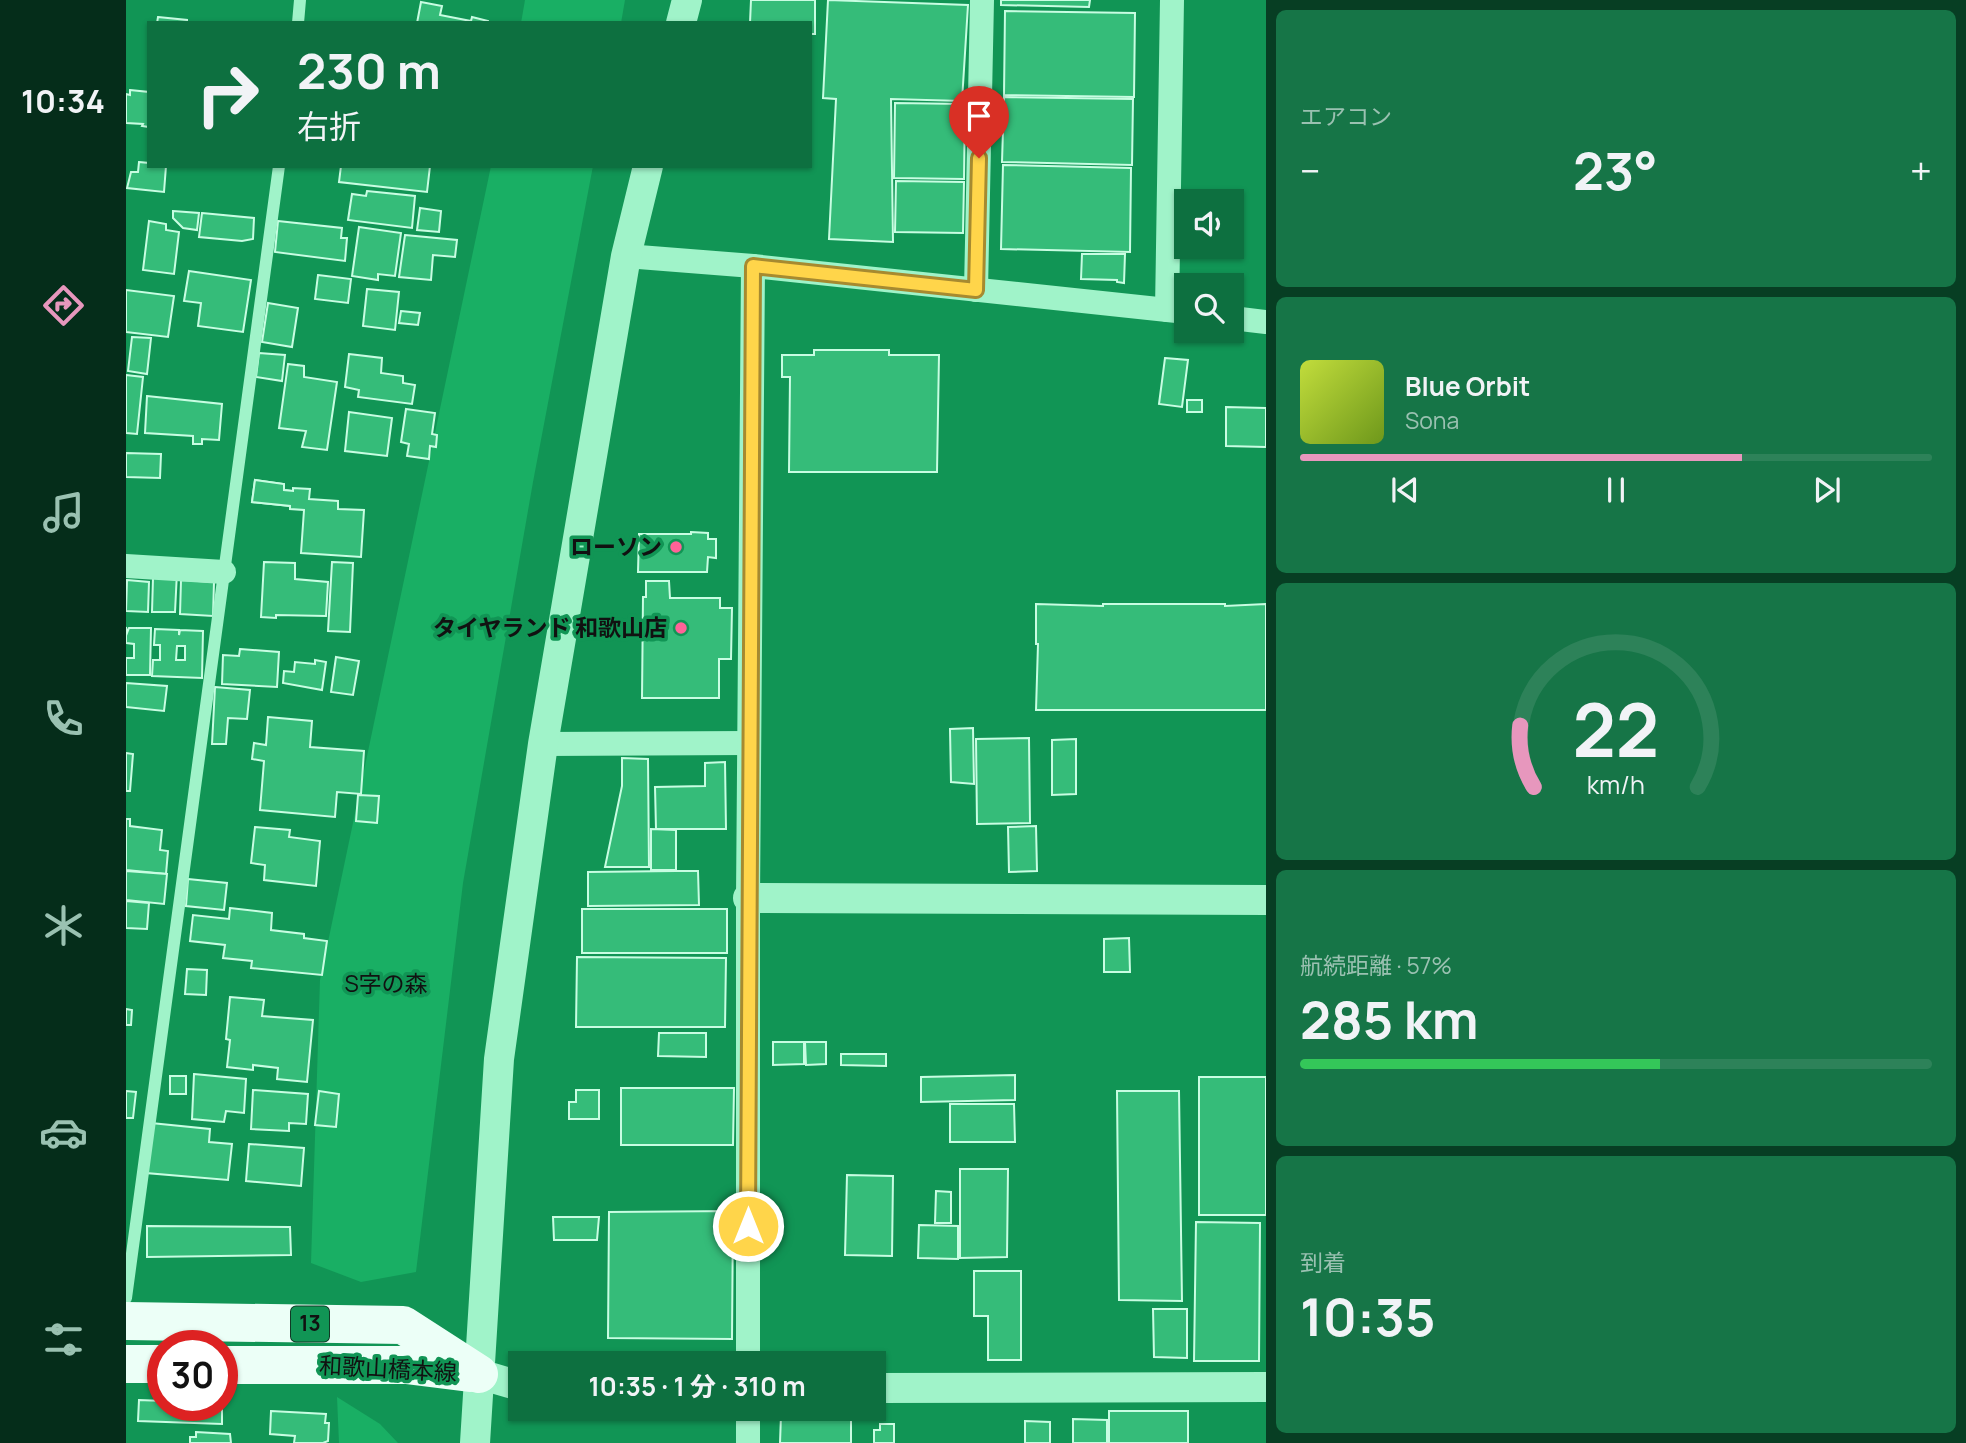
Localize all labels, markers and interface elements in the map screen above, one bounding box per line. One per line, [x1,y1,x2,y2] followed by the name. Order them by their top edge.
[297,37,441,104] text: 230 m
[182,49,273,140] icon: right
[21,79,105,123] text: 10:34
[949,86,1009,158] pin
[960,97,998,135] icon: arrive
[1300,100,1392,132] text: エアコン
[297,104,361,148] text: 右折
[1573,135,1658,206] text: 23°
[1300,144,1321,196] text: −
[1910,144,1932,196] text: +
[1174,189,1244,343] map controls
[1174,189,1244,259] button: sound
[1174,273,1244,343] button: search
[39,281,88,330] icon: directions
[1405,368,1530,404] text: Blue Orbit
[1405,404,1459,436] text: Sona
[1386,471,1424,509] icon: previous
[1597,471,1635,509] icon: pause
[1808,471,1846,509] icon: next
[39,488,88,537] icon: music
[570,530,662,562] place label: ローソン
[668,539,684,555] marker: ローソン
[433,611,667,643] place label: タイヤランド 和歌山店
[673,620,689,636] marker: タイヤランド 和歌山店
[1573,680,1659,780] text: 22
[39,694,88,743] icon: phone
[1587,767,1645,802] text: km/h
[39,901,88,950] icon: climate
[1300,949,1452,981] text: 航続距離 · 57%
[344,967,428,999] park label: S字の森
[1300,984,1478,1055] text: 285 km
[39,1108,88,1157] icon: car
[711,1189,785,1263] position arrow
[1300,1246,1346,1278] text: 到着
[1300,1281,1436,1352] text: 10:35
[291,1306,329,1342] road number: 13
[39,1315,88,1364] icon: filters
[147,1330,238,1421] speed limit sign: 30
[318,1348,458,1388] street label: 和歌山橋本線
[588,1368,806,1404] text: 10:35 · 1 分 · 310 m

